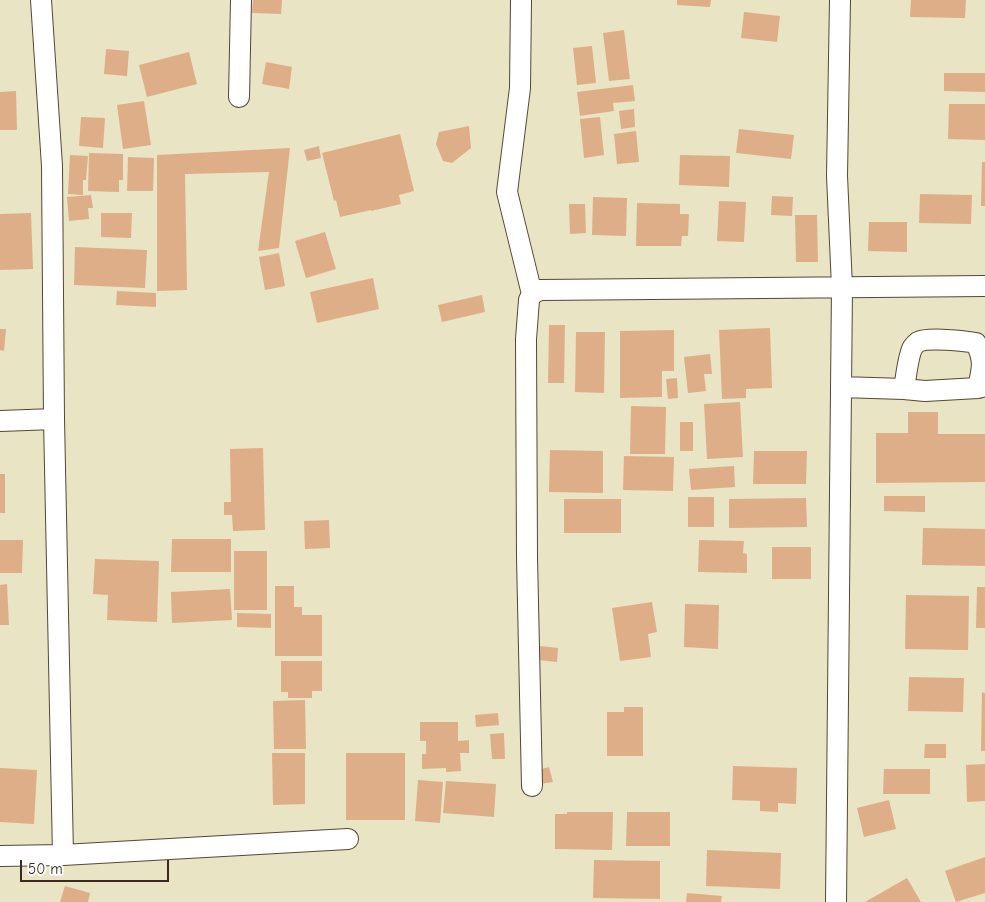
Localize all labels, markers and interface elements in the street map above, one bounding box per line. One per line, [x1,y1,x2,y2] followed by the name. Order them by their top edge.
[22,850,171,882] scale bar
[28,860,63,878] text: 50 m

